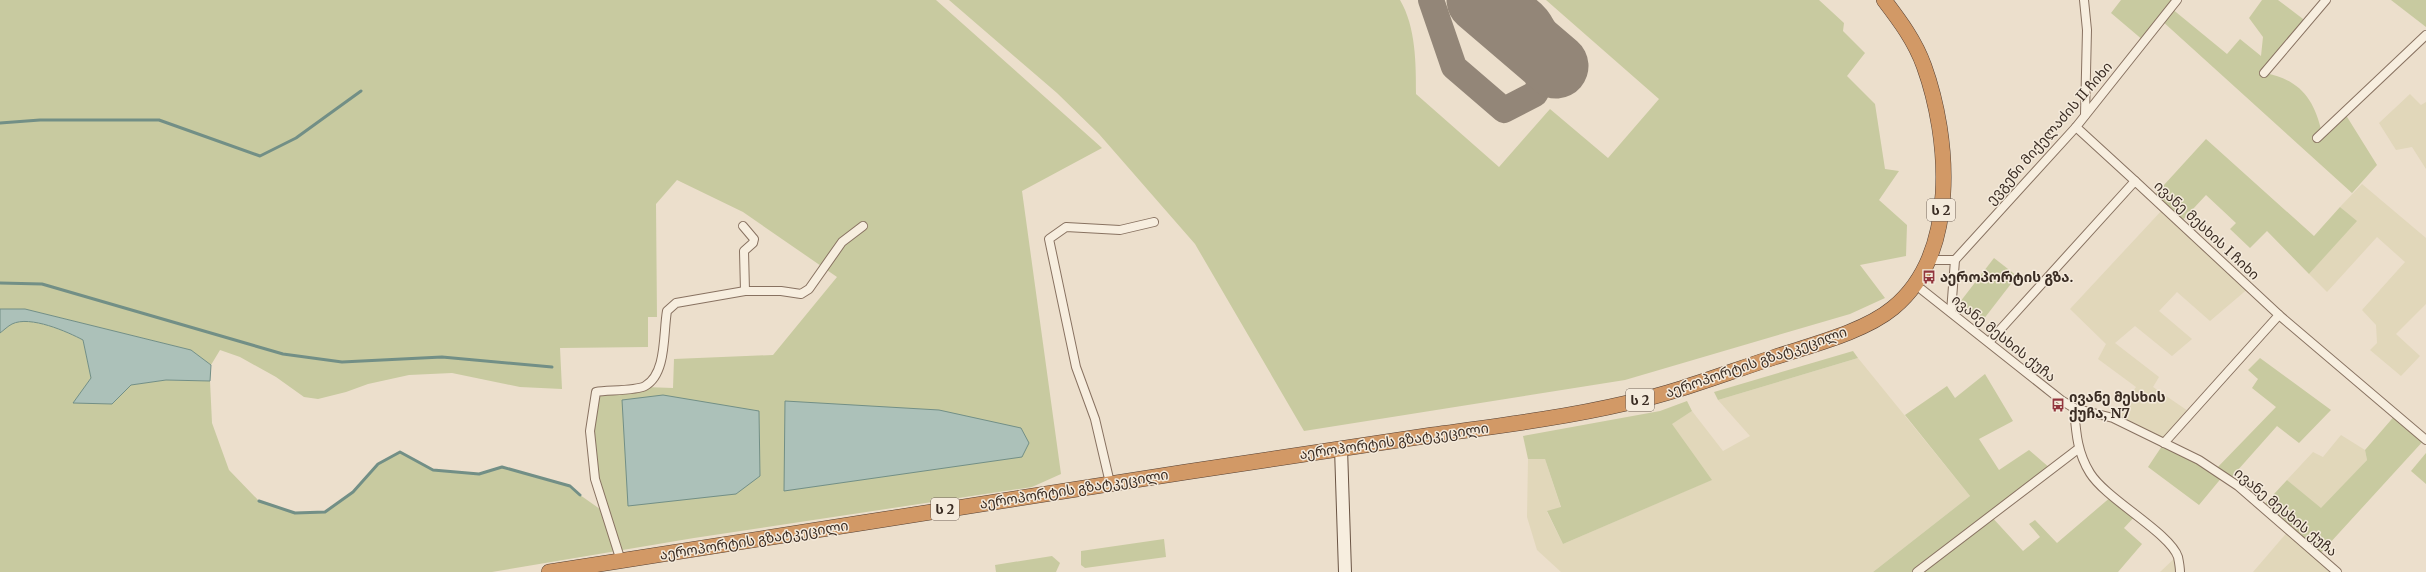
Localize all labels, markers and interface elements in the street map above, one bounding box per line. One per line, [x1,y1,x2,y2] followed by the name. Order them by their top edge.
[1982,58,2116,208] street label: ევგენი მიქელაძის II ჩიხი
[2150,176,2264,284] street label: ივანე მესხის I ჩიხი
[1927,199,1955,221] road number: ს 2
[1940,268,2074,286] place label: აეროპორტის გზა.
[1921,269,1937,285] bus stop icon: აეროპორტის გზა.
[1948,290,2060,386] street label: ივანე მესხის ქუჩა
[1663,322,1849,402] street label: აეროპორტის გზატკეცილი
[2069,388,2166,422] place label: ივანე მესხის ქუჩა, N7
[1626,389,1654,411] road number: ს 2
[2050,397,2066,413] bus stop icon: ივანე მესხის ქუჩა, N7
[1298,419,1490,463] street label: აეროპორტის გზატკეცილი
[2231,464,2341,560] street label: ივანე მესხის ქუჩა
[978,465,1170,513] street label: აეროპორტის გზატკეცილი
[931,498,959,520] road number: ს 2
[658,516,850,564] street label: აეროპორტის გზატკეცილი

